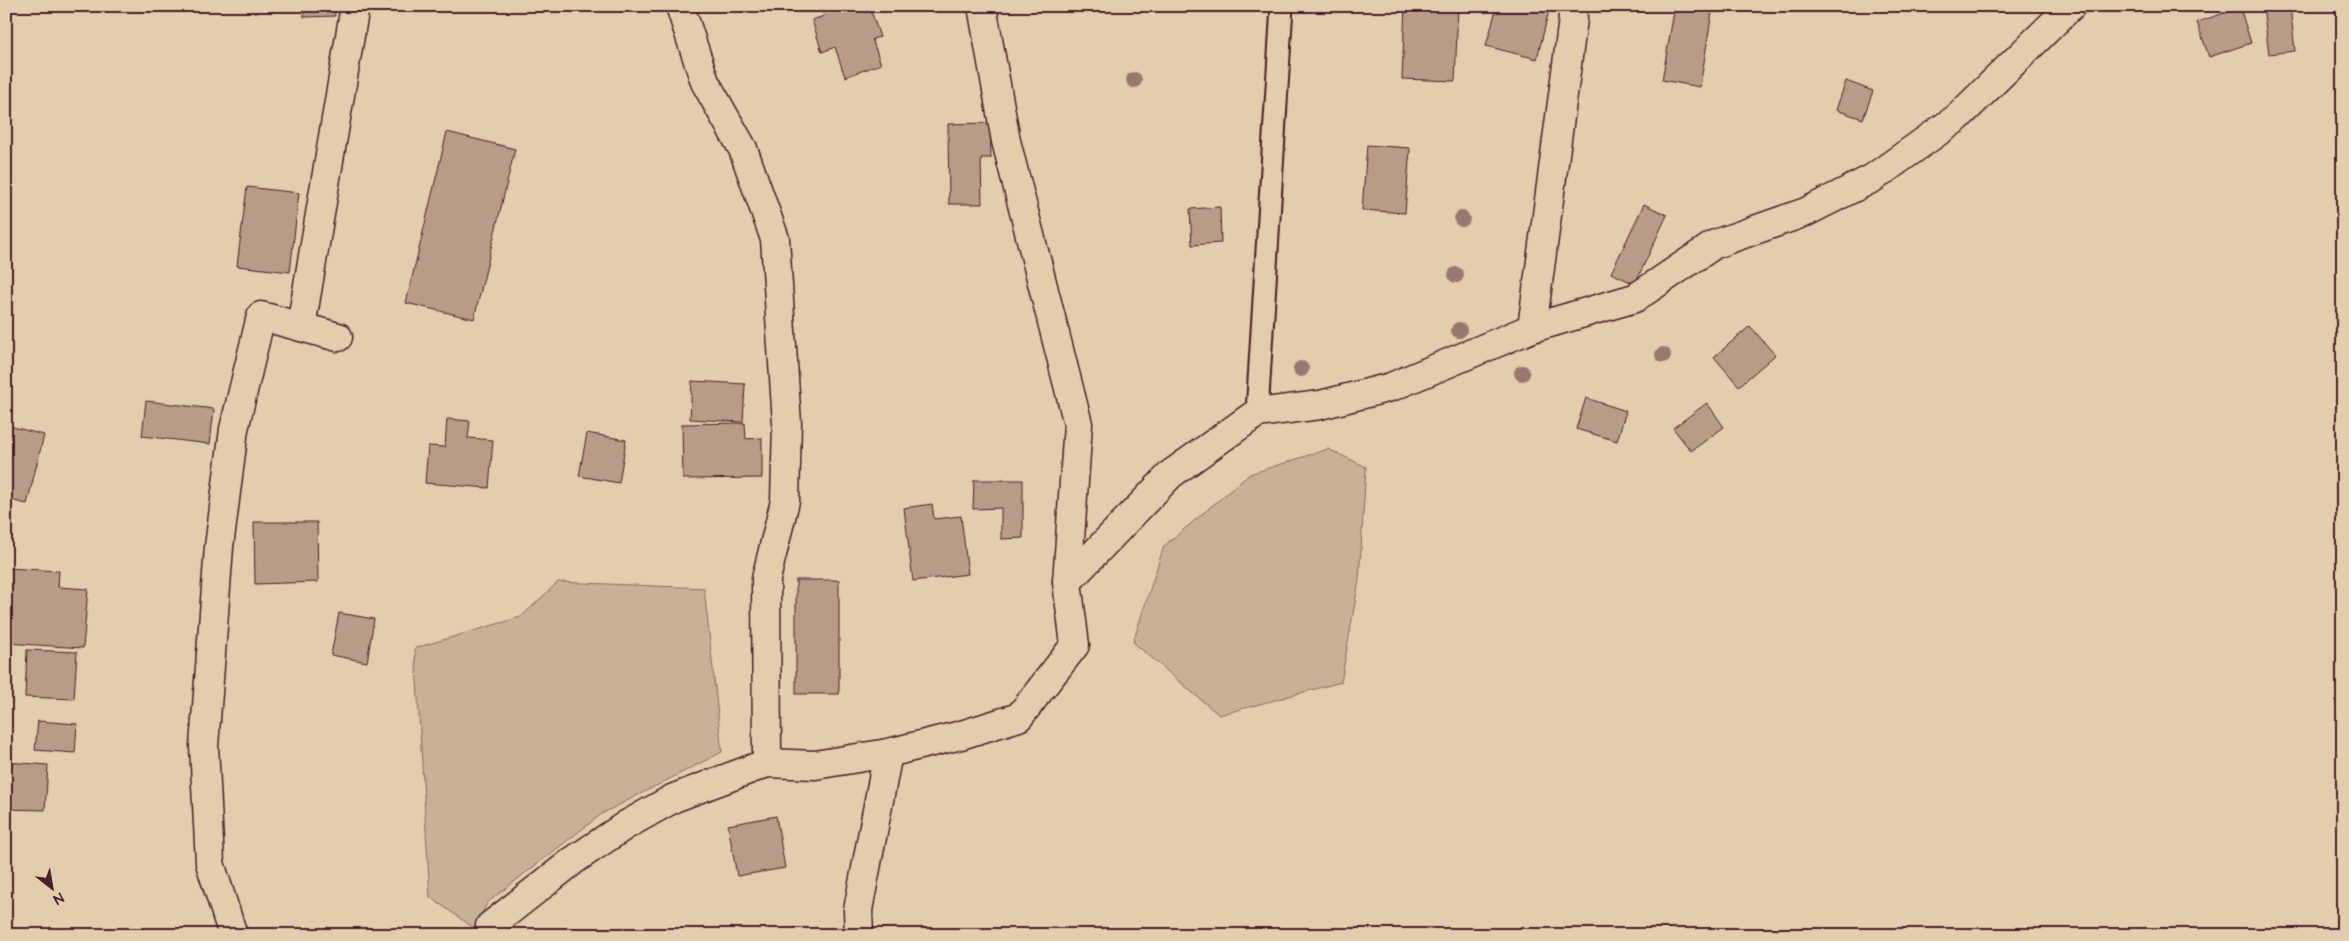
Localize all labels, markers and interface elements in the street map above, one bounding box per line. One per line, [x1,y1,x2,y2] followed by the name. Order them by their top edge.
[28,864,78,914] north arrow
[49,887,67,909] text: N

